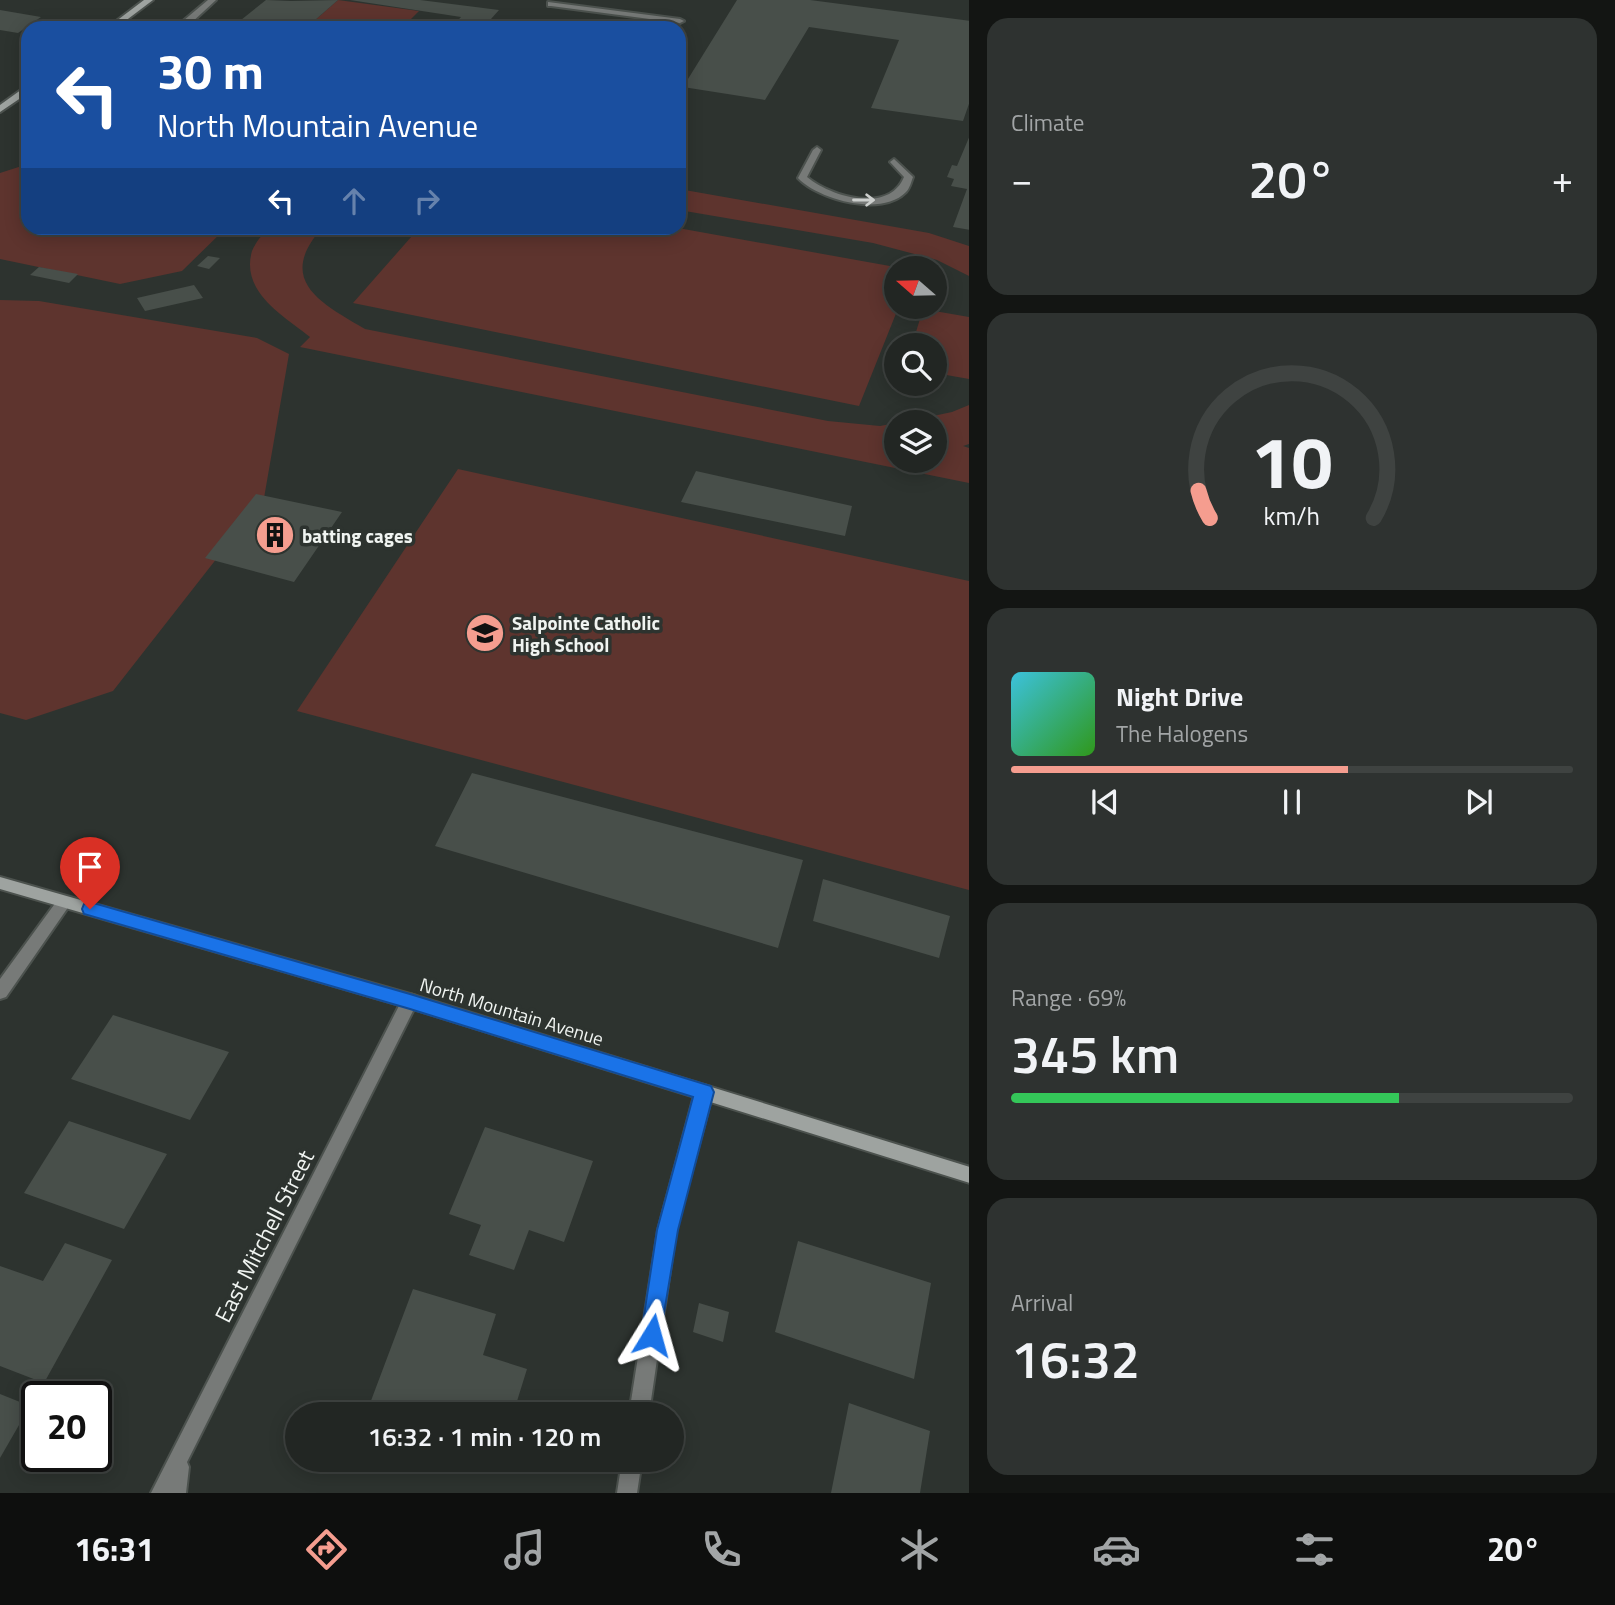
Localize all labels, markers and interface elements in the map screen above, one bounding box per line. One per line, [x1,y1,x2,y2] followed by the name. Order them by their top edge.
[157,33,264,108] text: 30 m
[42,49,133,140] icon: left
[157,101,478,149] text: North Mountain Avenue
[1011,105,1084,140] text: Climate
[1248,139,1336,218] text: 20°
[1011,150,1032,208] text: −
[1552,150,1573,208] text: +
[262,182,300,220] icon: left
[335,182,373,220] icon: ahead
[408,182,446,220] icon: right
[852,193,875,207] one-way arrow
[884,256,947,318] north arrow
[884,256,947,473] map controls
[884,333,947,396] button: search
[1251,406,1333,516] text: 10
[884,410,947,473] button: layers
[1264,496,1320,534] text: km/h
[254,514,296,556] building icon: batting cages
[302,521,413,550] place label: batting cages
[512,608,660,659] place label: Salpointe Catholic High School
[464,612,506,654] school or university icon: Salpointe Catholic High School
[1116,677,1243,716] text: Night Drive
[1116,716,1248,751] text: The Halogens
[1086,783,1124,821] icon: previous
[1273,783,1311,821] icon: pause
[1460,783,1498,821] icon: next
[60,837,120,909] pin
[71,848,109,886] icon: arrive
[417,969,607,1053] street label: North Mountain Avenue
[1011,980,1126,1015] text: Range · 69%
[1011,1014,1179,1093] text: 345 km
[205,1144,323,1328] street label: East Mitchell Street
[1011,1285,1073,1320] text: Arrival
[615,1298,689,1372] position arrow
[1011,1319,1140,1398] text: 16:32
[21,1381,112,1472] speed limit sign: 20
[368,1417,601,1456] text: 16:32 · 1 min · 120 m
[74,1525,154,1573] text: 16:31
[302,1525,351,1574] icon: directions
[500,1525,549,1574] icon: music
[697,1525,746,1574] icon: phone
[895,1525,944,1574] icon: climate
[1092,1525,1141,1574] icon: car
[1290,1525,1339,1574] icon: filters
[1487,1525,1541,1573] text: 20°

